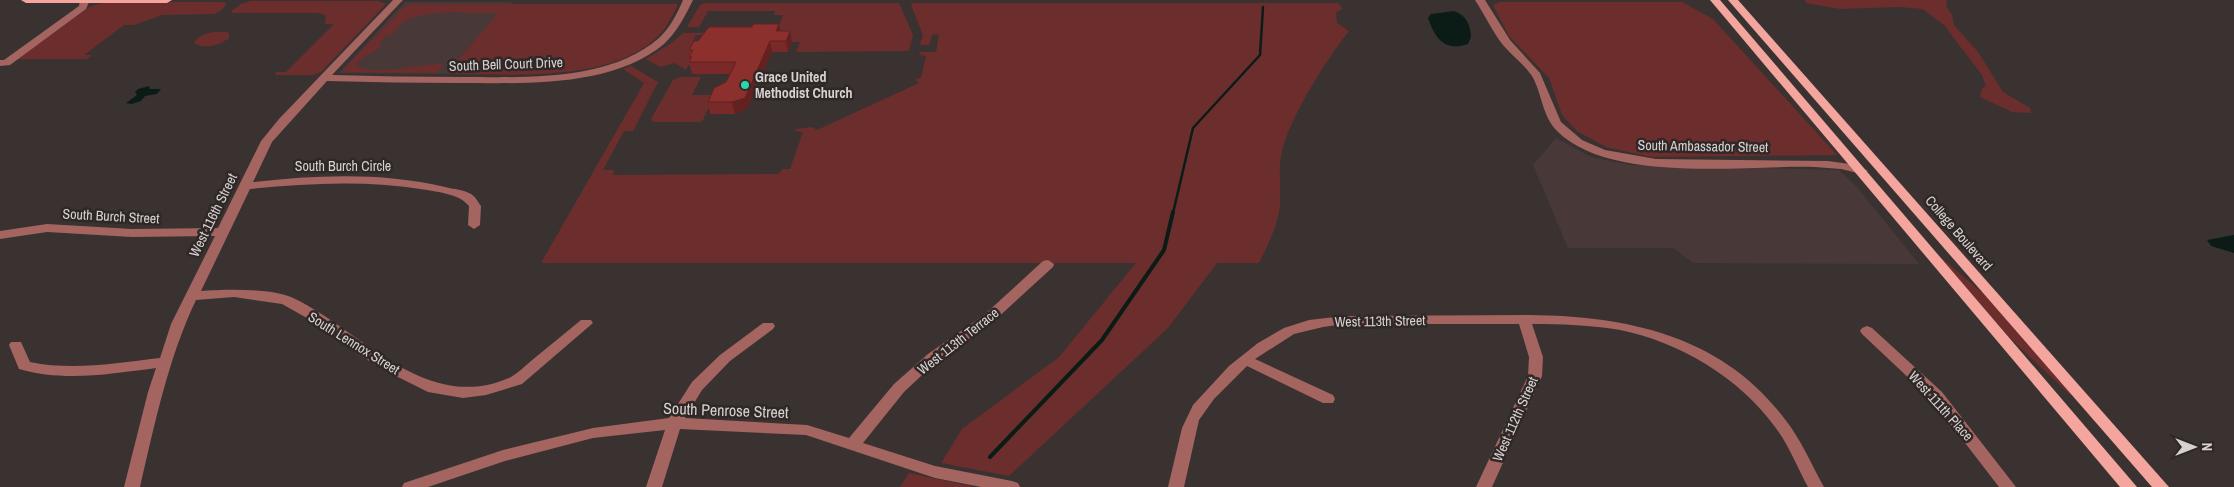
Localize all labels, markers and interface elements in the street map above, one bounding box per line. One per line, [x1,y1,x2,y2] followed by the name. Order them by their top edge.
[449,53,563,75] street label: South Bell Court Drive
[755,68,853,102] place label: Grace United Methodist Church
[739,79,751,91] marker: Grace United Methodist Church
[1637,136,1769,156] street label: South Ambassador Street
[295,157,391,175] street label: South Burch Circle
[185,170,241,260] street label: West 116th Street
[1921,192,1997,274] street label: College Boulevard
[62,204,160,228] street label: South Burch Street
[914,304,1002,378] street label: West 113th Terrace
[305,308,403,378] street label: South Lennox Street
[1334,311,1426,331] street label: West 113th Street
[1905,367,1977,445] street label: West 111th Place
[1488,374,1542,464] street label: West 112th Street
[663,397,789,423] street label: South Penrose Street
[2169,422,2219,472] north arrow
[2198,443,2216,451] text: N

